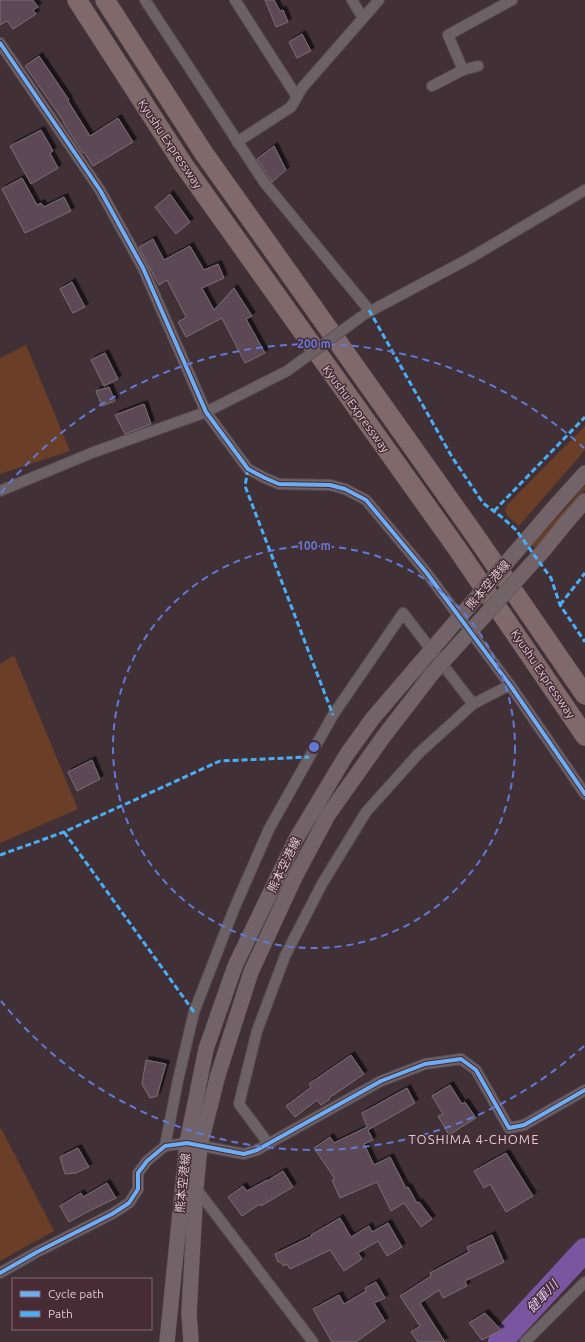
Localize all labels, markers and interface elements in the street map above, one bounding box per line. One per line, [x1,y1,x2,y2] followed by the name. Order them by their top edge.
[136,97,205,191] street label: Kyushu Expressway
[297,337,331,350] text: 200 m
[320,363,392,455] street label: Kyushu Expressway
[297,539,331,552] text: 100 m
[463,558,512,612] street label: 熊本空港線
[509,627,578,721] street label: Kyushu Expressway
[307,740,321,754] centre of rings
[265,835,303,895] street label: 熊本空港線
[409,1132,539,1146] district label: TOSHIMA 4-CHOME
[173,1152,192,1213] street label: 熊本空港線
[524,1276,562,1315] water label: 健軍川
[12,1278,152,1330] legend
[48,1287,104,1300] text: Cycle path
[48,1307,73,1320] text: Path

